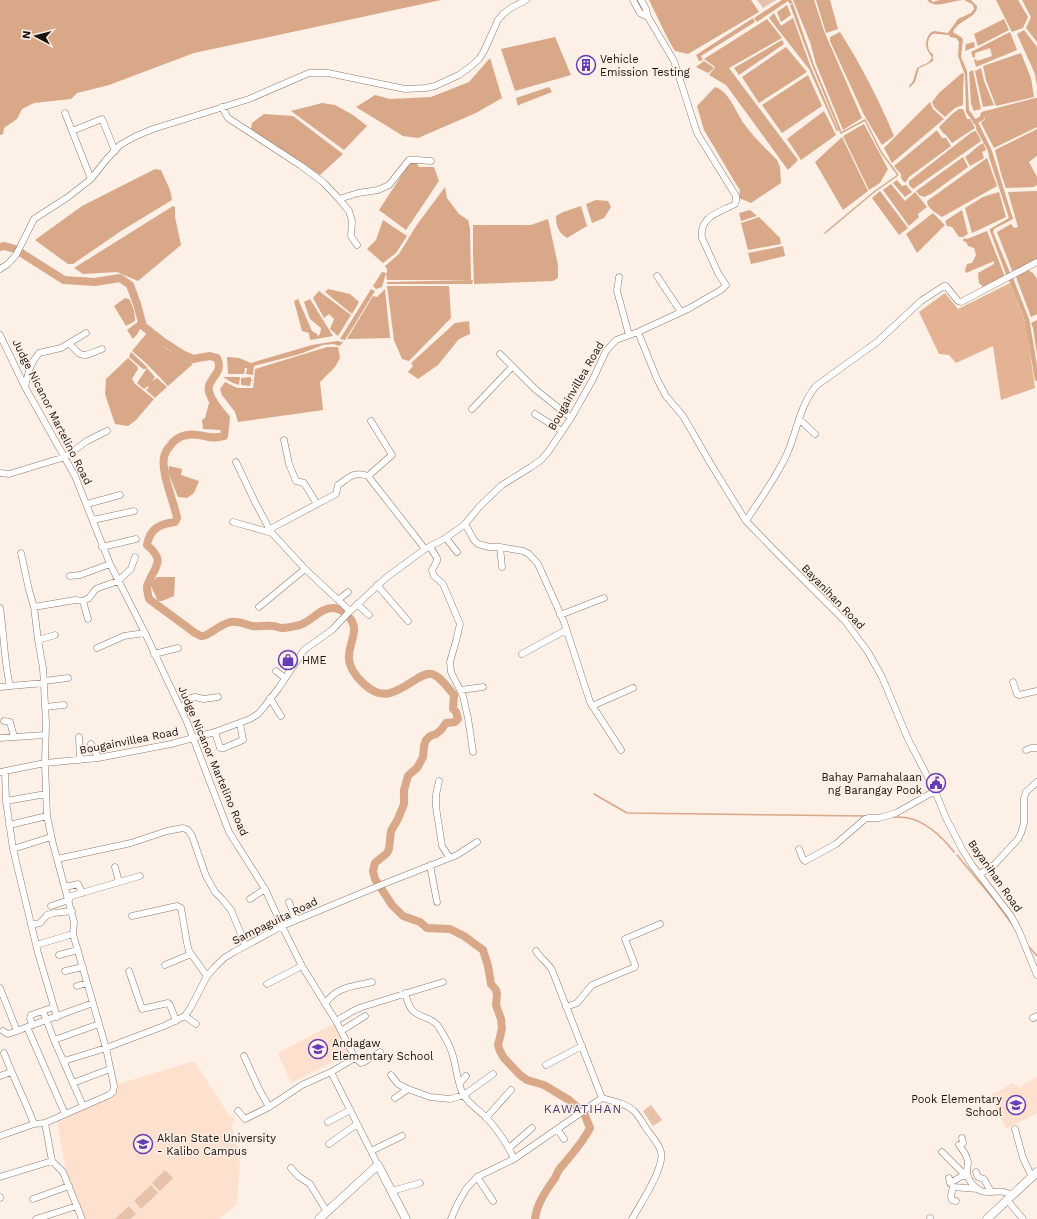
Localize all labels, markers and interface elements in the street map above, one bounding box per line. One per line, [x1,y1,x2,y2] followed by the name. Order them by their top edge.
[16,16,56,56] north arrow
[20,30,34,40] text: N
[600,53,690,79] place label: Vehicle Emission Testing
[575,54,597,76] building icon: Vehicle Emission Testing
[10,337,94,487] street label: Judge Nicanor Martelino Road
[545,339,607,433] street label: Bougainvillea Road
[799,562,867,632] street label: Bayanihan Road
[277,649,299,671] shop icon: HME
[302,654,327,667] place label: HME
[175,684,251,838] street label: Judge Nicanor Martelino Road
[78,725,180,757] street label: Bougainvillea Road
[821,771,922,797] place label: Bahay Pamahalaan ng Barangay Pook
[925,772,947,794] public building icon: Bahay Pamahalaan ng Barangay Pook
[965,837,1025,915] street label: Bayanihan Road
[230,895,320,947] street label: Sampaguita Road
[332,1037,434,1063] place label: Andagaw Elementary School
[307,1038,329,1060] school or university icon: Andagaw Elementary School
[911,1093,1003,1119] place label: Pook Elementary School
[1005,1094,1027,1116] school or university icon: Pook Elementary School
[544,1102,622,1116] district label: KAWATIHAN
[157,1132,276,1158] place label: Aklan State University - Kalibo Campus
[132,1133,154,1155] school or university icon: Aklan State University - Kalibo Campus

